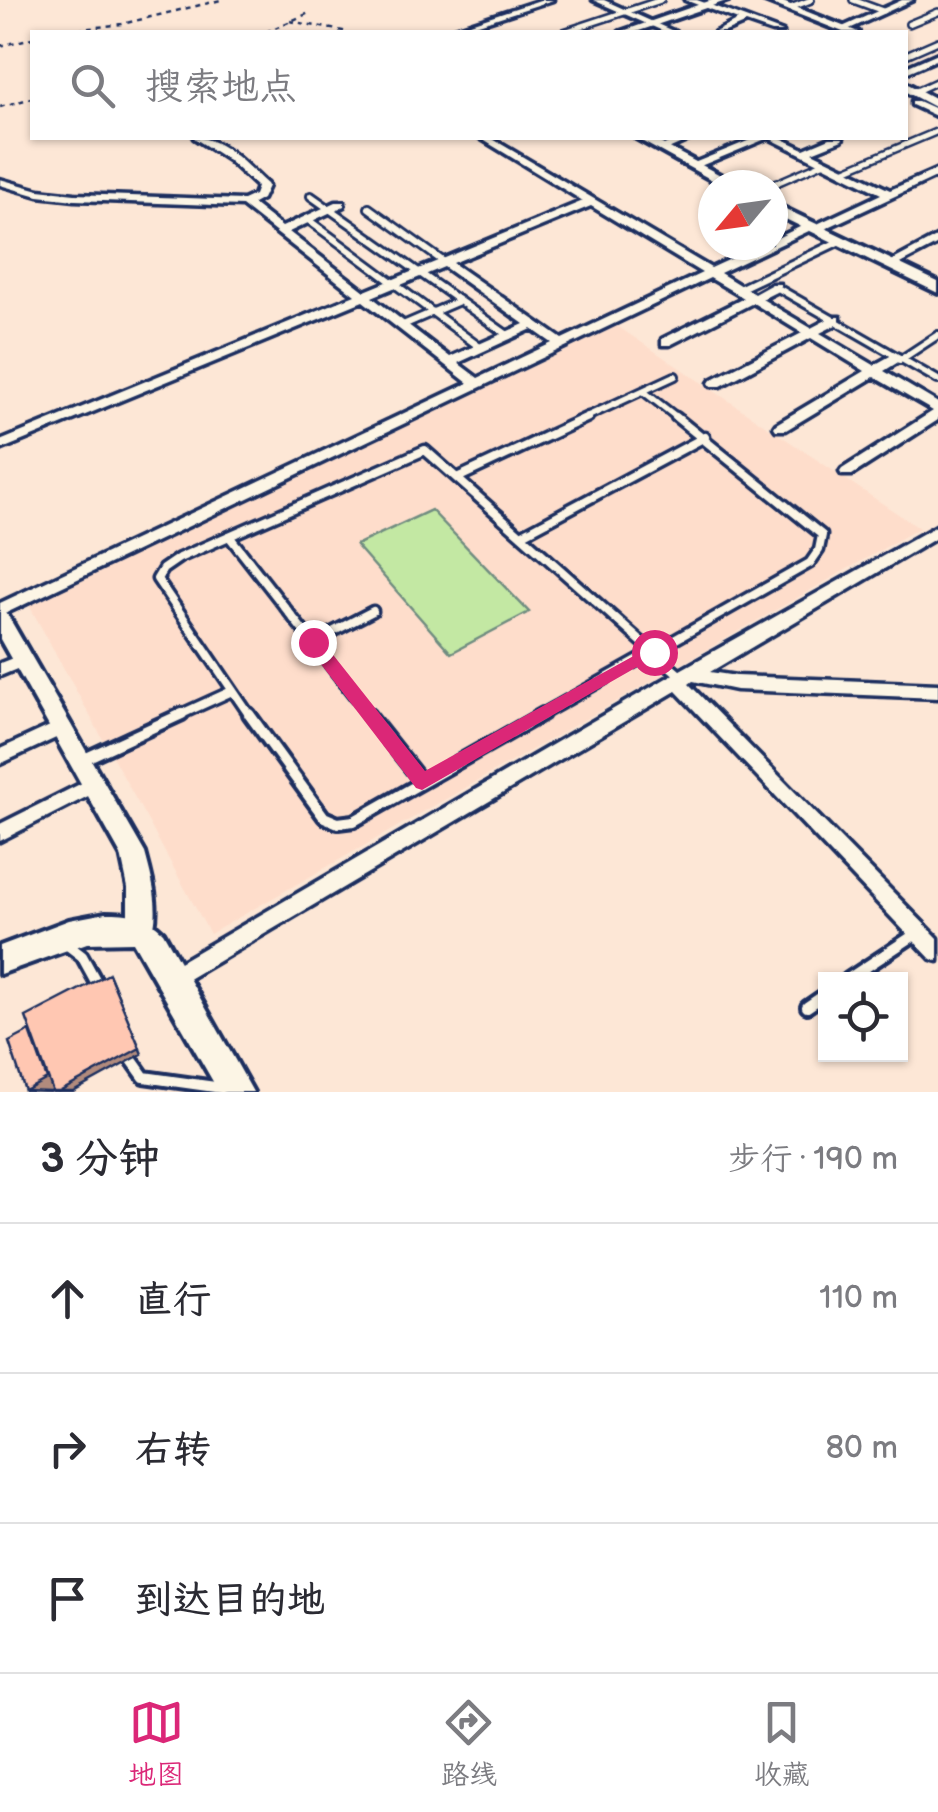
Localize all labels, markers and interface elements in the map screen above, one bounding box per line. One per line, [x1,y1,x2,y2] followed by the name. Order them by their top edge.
[30,30,908,140] search box
[65,58,120,113] icon: search
[145,65,297,110] text: 搜索地点
[698,170,788,260] north arrow
[291,620,337,666] route end
[632,630,678,676] route start
[818,972,908,1062] map controls
[818,972,908,1062] button: locate
[40,1134,160,1185] text: 3 分钟
[728,1140,898,1179] text: 步行 · 190 m
[40,1271,95,1326] icon: ahead
[135,1278,211,1323] text: 直行
[819,1279,898,1318] text: 110 m
[40,1421,95,1476] icon: right
[135,1428,211,1473] text: 右转
[825,1429,898,1468] text: 80 m
[40,1571,95,1626] icon: arrive
[135,1578,325,1623] text: 到达目的地
[128,1695,184,1792] tab: 地图
[441,1695,497,1792] tab: 路线
[754,1695,810,1792] tab: 收藏

